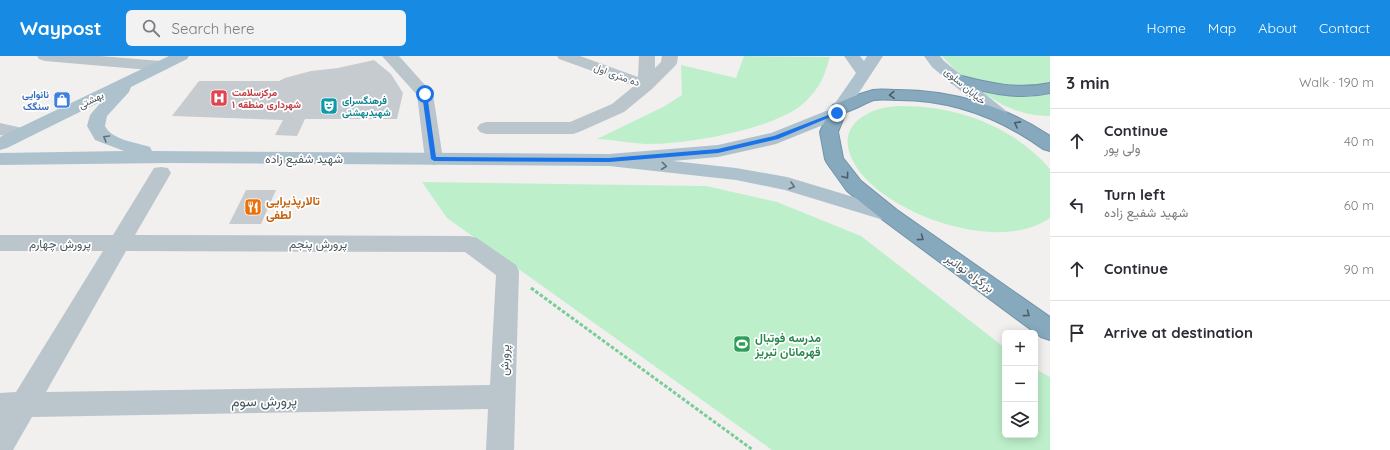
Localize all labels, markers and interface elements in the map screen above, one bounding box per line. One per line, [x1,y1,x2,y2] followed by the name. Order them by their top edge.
[126,10,406,46] search box
[20,16,102,40] text: Waypost
[140,17,162,39] icon: search
[172,19,254,38] text: Search here
[1147,19,1186,37] text: Home
[1208,19,1236,37] text: Map
[1258,19,1297,37] text: About
[1319,19,1370,37] text: Contact
[592,61,642,89] street label: ده متری اول
[941,65,989,107] street label: خیابان سلوی
[1066,72,1110,93] text: 3 min
[1299,74,1374,90] text: Walk · 190 m
[416,85,434,103] route start
[232,86,301,111] place label: مرکزسلامت شهرداری منطقه ۱
[22,88,49,113] place label: نانوایی سنگک
[76,88,106,112] street label: بهشتی
[209,88,229,108] hospital icon: مرکزسلامت شهرداری منطقه ۱
[52,90,72,110] shop icon: نانوایی سنگک
[889,90,895,99] one-way arrow
[342,94,391,119] place label: فرهنگسرای شهیدبهشتی
[319,96,339,116] theatre icon: فرهنگسرای شهیدبهشتی
[828,104,846,122] route end
[1014,121,1022,129] one-way arrow
[1104,121,1168,140] text: Continue
[1066,130,1088,152] icon: ahead
[1344,133,1374,149] text: 40 m
[103,135,110,142] one-way arrow
[1104,140,1141,156] text: ولی پور
[265,151,343,168] street label: شهید شفیع زاده
[661,161,667,170] one-way arrow
[842,172,849,179] one-way arrow
[789,181,796,190] one-way arrow
[1104,185,1166,204] text: Turn left
[266,193,320,222] place label: تالارپذیرایی لطفی
[1066,194,1088,216] icon: left
[243,197,263,217] restaurant icon: تالارپذیرایی لطفی
[1344,197,1374,213] text: 60 m
[1104,204,1188,220] text: شهید شفیع زاده
[917,233,924,240] one-way arrow
[29,236,91,252] street label: پرورش چهارم
[289,236,347,252] street label: پرورش پنجم
[941,250,997,296] street label: بزرگراه توانیر
[1066,258,1088,280] icon: ahead
[1104,259,1168,278] text: Continue
[1344,261,1374,277] text: 90 m
[1022,309,1029,316] one-way arrow
[1066,322,1088,344] icon: arrive
[1104,323,1253,342] text: Arrive at destination
[754,330,821,360] place label: مدرسه فوتبال قهرمانان تبریز
[1002,330,1038,438] map controls
[1002,330,1038,366] button: +
[732,334,752,354] sports icon: مدرسه فوتبال قهرمانان تبریز
[496,344,513,376] street label: پرورش
[1002,366,1038,402] button: −
[231,391,297,412] street label: پرورش سوم
[1002,402,1038,438] button: layers

